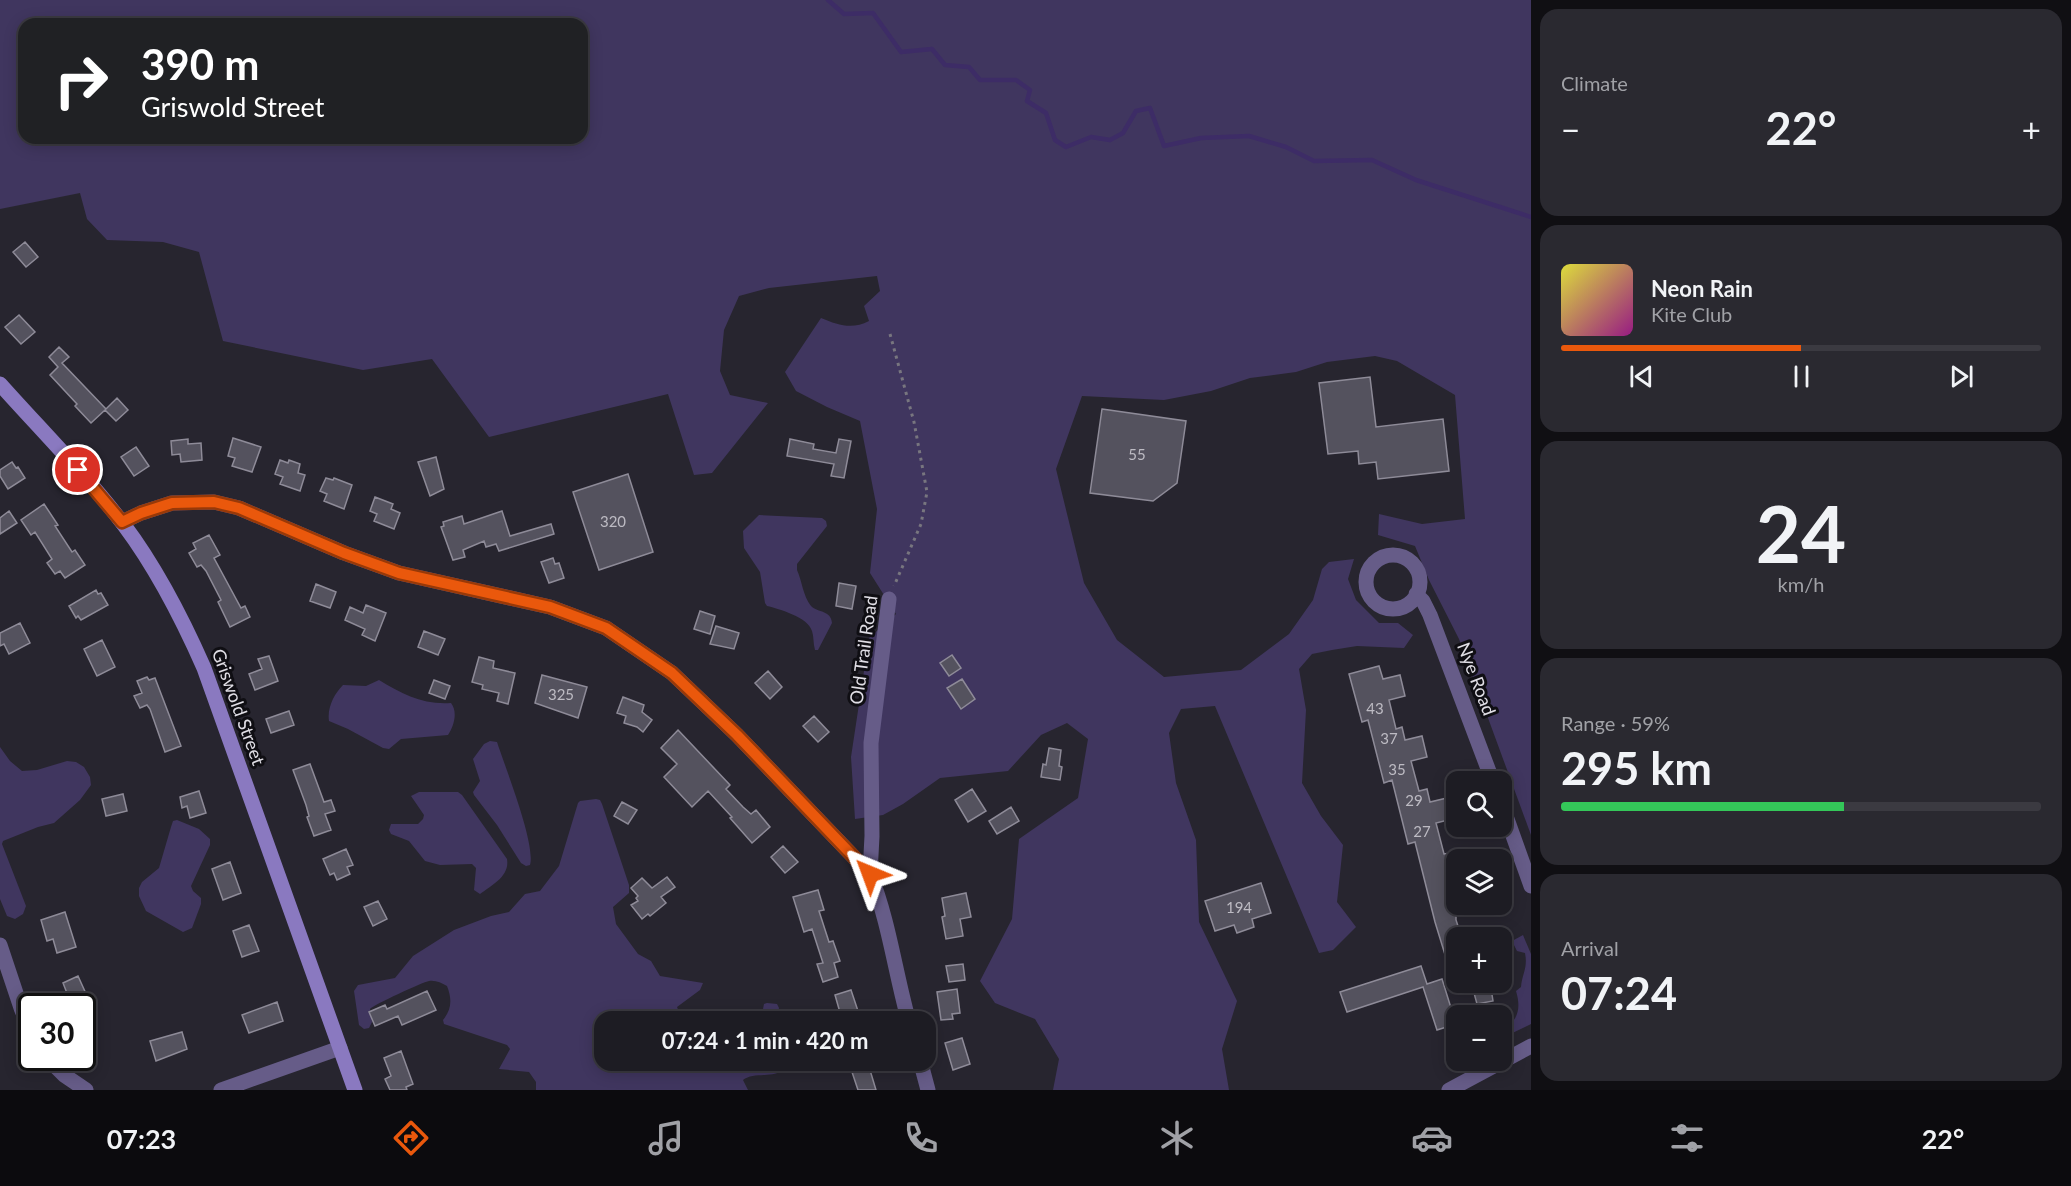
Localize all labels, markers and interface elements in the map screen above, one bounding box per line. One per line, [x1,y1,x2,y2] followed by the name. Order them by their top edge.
[141,39,259,89] text: 390 m
[42,42,120,120] icon: right
[1561,71,1628,95] text: Climate
[141,90,324,123] text: Griswold Street
[1766,101,1836,155] text: 22°
[1561,109,1580,149] text: −
[2022,109,2041,149] text: +
[1651,275,1753,302] text: Neon Rain
[1651,302,1732,326] text: Kite Club
[1625,360,1658,393] icon: previous
[1785,360,1818,393] icon: pause
[1945,360,1978,393] icon: next
[52,444,103,495] pin
[1128,445,1146,463] house number: 55
[61,453,94,486] icon: arrive
[1756,486,1846,580] text: 24
[600,512,626,530] house number: 320
[1778,572,1824,596] text: km/h
[844,594,882,706] street label: Old Trail Road
[1453,639,1501,718] street label: Nye Road
[208,645,270,768] street label: Griswold Street
[548,685,574,703] house number: 325
[1366,699,1384,717] house number: 43
[1561,711,1670,735] text: Range · 59%
[1380,729,1398,747] house number: 37
[1561,741,1712,795] text: 295 km
[1388,760,1406,778] house number: 35
[1446,771,1512,1071] map controls
[1446,771,1512,837] button: search
[1405,791,1423,809] house number: 29
[1413,822,1431,840] house number: 27
[838,842,902,906] position arrow
[1446,849,1512,915] button: layers
[1226,898,1252,916] house number: 194
[1446,927,1512,993] button: +
[1561,936,1619,960] text: Arrival
[1561,966,1677,1020] text: 07:24
[18,993,96,1071] speed limit sign: 30
[1446,1005,1512,1071] button: −
[662,1027,868,1054] text: 07:24 · 1 min · 420 m
[390,1117,432,1159] icon: directions
[645,1117,687,1159] icon: music
[900,1117,942,1159] icon: phone
[1156,1117,1198,1159] icon: climate
[1411,1117,1453,1159] icon: car
[1666,1117,1708,1159] icon: filters
[107,1122,176,1155] text: 07:23
[1922,1122,1964,1155] text: 22°

